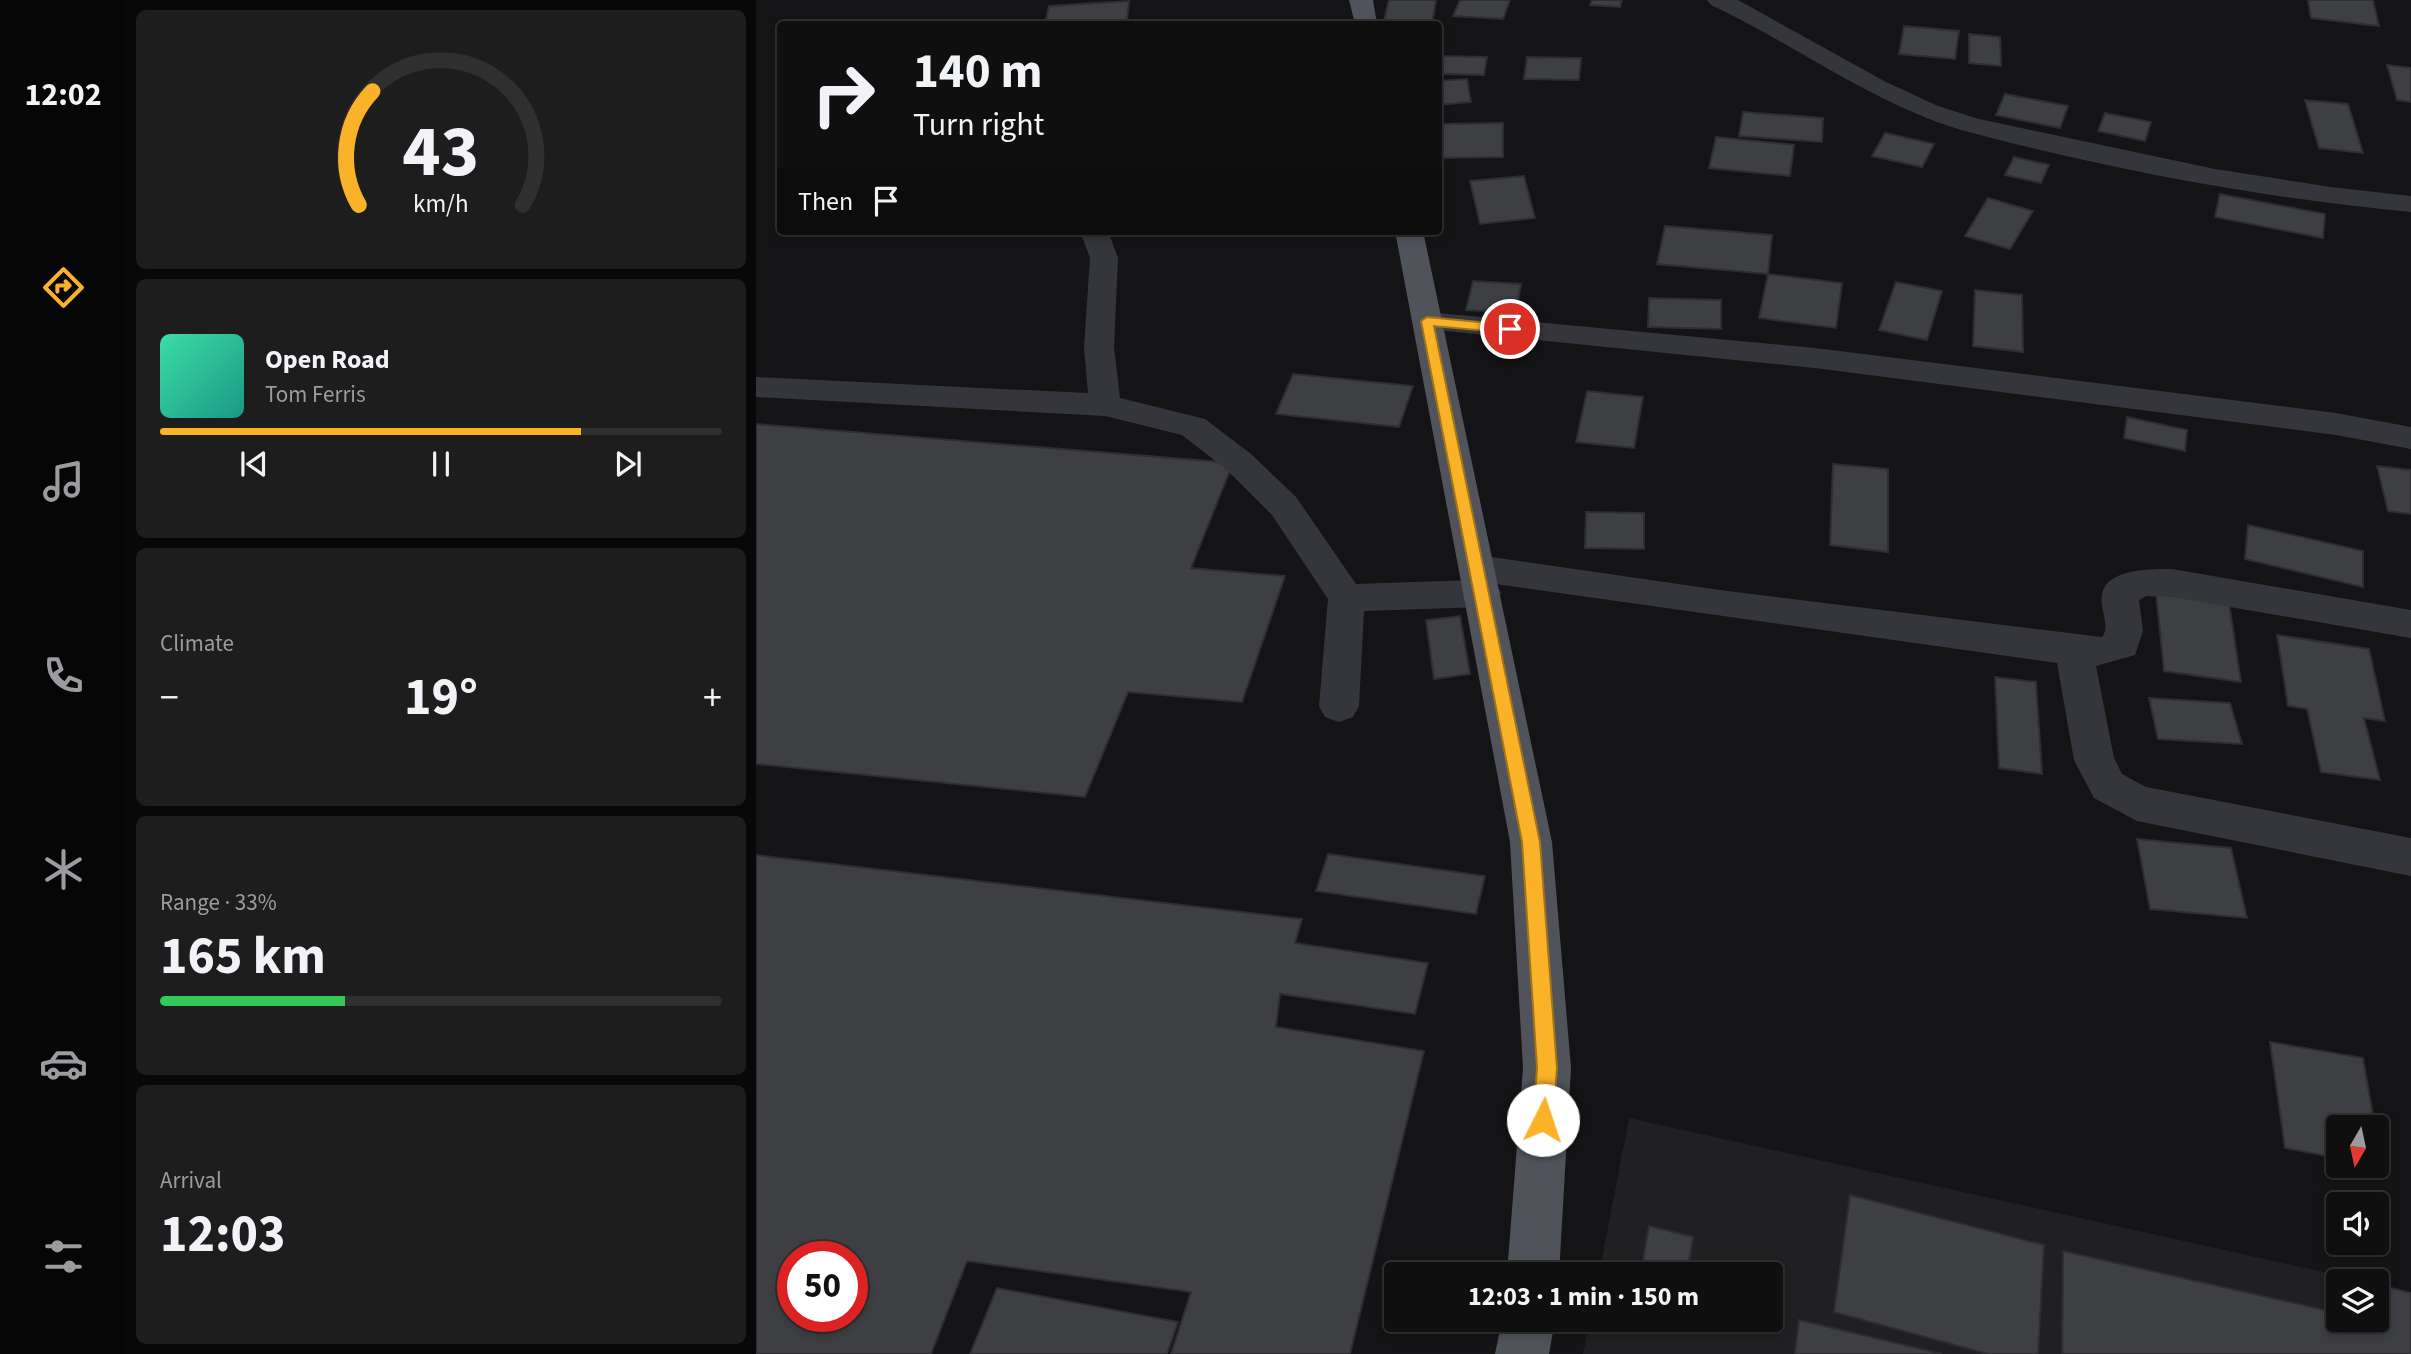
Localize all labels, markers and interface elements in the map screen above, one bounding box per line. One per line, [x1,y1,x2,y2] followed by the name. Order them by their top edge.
[913,37,1042,107] text: 140 m
[798,49,889,140] icon: right
[24,72,102,118] text: 12:02
[403,101,479,205] text: 43
[913,102,1044,148] text: Turn right
[867,182,905,220] icon: arrive
[798,183,853,220] text: Then
[413,186,469,222] text: km/h
[39,263,88,312] icon: directions
[1480,299,1540,359] pin
[1491,310,1529,348] icon: arrive
[265,341,390,378] text: Open Road
[265,378,366,411] text: Tom Ferris
[235,445,273,483] icon: previous
[422,445,460,483] icon: pause
[609,445,647,483] icon: next
[39,457,88,506] icon: music
[160,627,234,660] text: Climate
[39,651,88,700] icon: phone
[404,661,478,735] text: 19°
[160,671,179,725] text: −
[703,671,722,725] text: +
[39,845,88,894] icon: climate
[160,886,277,919] text: Range · 33%
[160,920,326,994] text: 165 km
[39,1039,88,1088] icon: car
[1506,1083,1580,1157] position arrow
[2326,1115,2389,1178] north arrow
[2326,1115,2389,1332] map controls
[160,1164,222,1197] text: Arrival
[2326,1192,2389,1255] button: sound
[160,1198,285,1272] text: 12:03
[39,1232,88,1281] icon: filters
[777,1241,868,1332] speed limit sign: 50
[2326,1269,2389,1332] button: layers
[1468,1278,1699,1315] text: 12:03 · 1 min · 150 m

